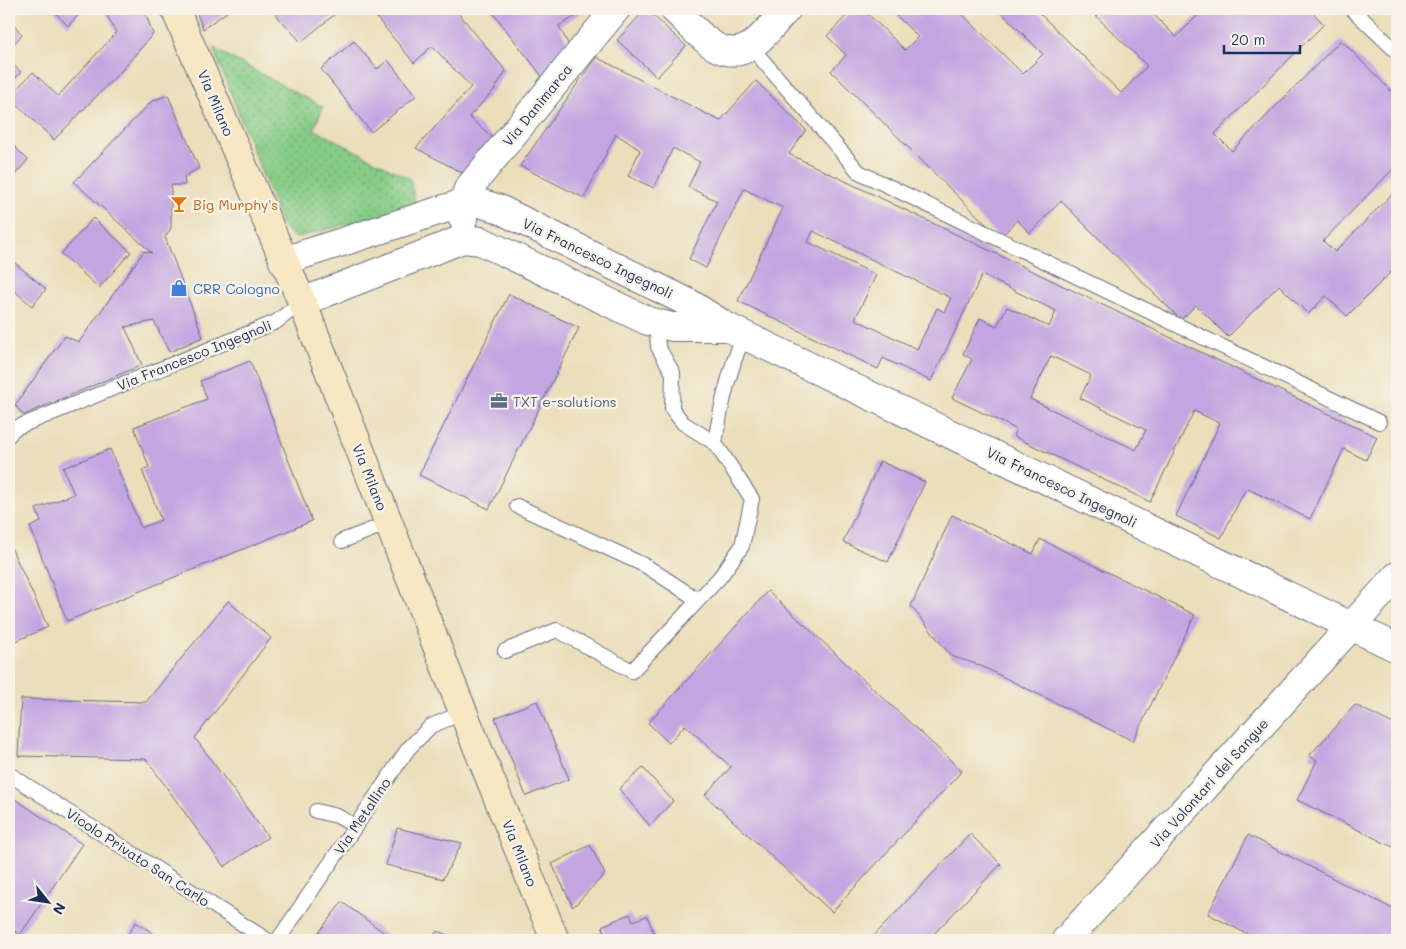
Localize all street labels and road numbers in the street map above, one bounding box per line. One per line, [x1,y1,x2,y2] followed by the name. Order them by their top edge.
[498,60,576,150] street label: Via Danimarca
[194,67,238,139] street label: Via Milano
[520,213,676,303] street label: Via Francesco Ingegnoli
[114,315,274,395] street label: Via Francesco Ingegnoli
[348,441,392,513] street label: Via Milano
[984,442,1140,532] street label: Via Francesco Ingegnoli
[1146,714,1272,852] street label: Via Volontari del Sangue
[329,774,395,858] street label: Via Metallino
[63,803,213,911] street label: Vicolo Privato San Carlo
[498,817,542,889] street label: Via Milano

